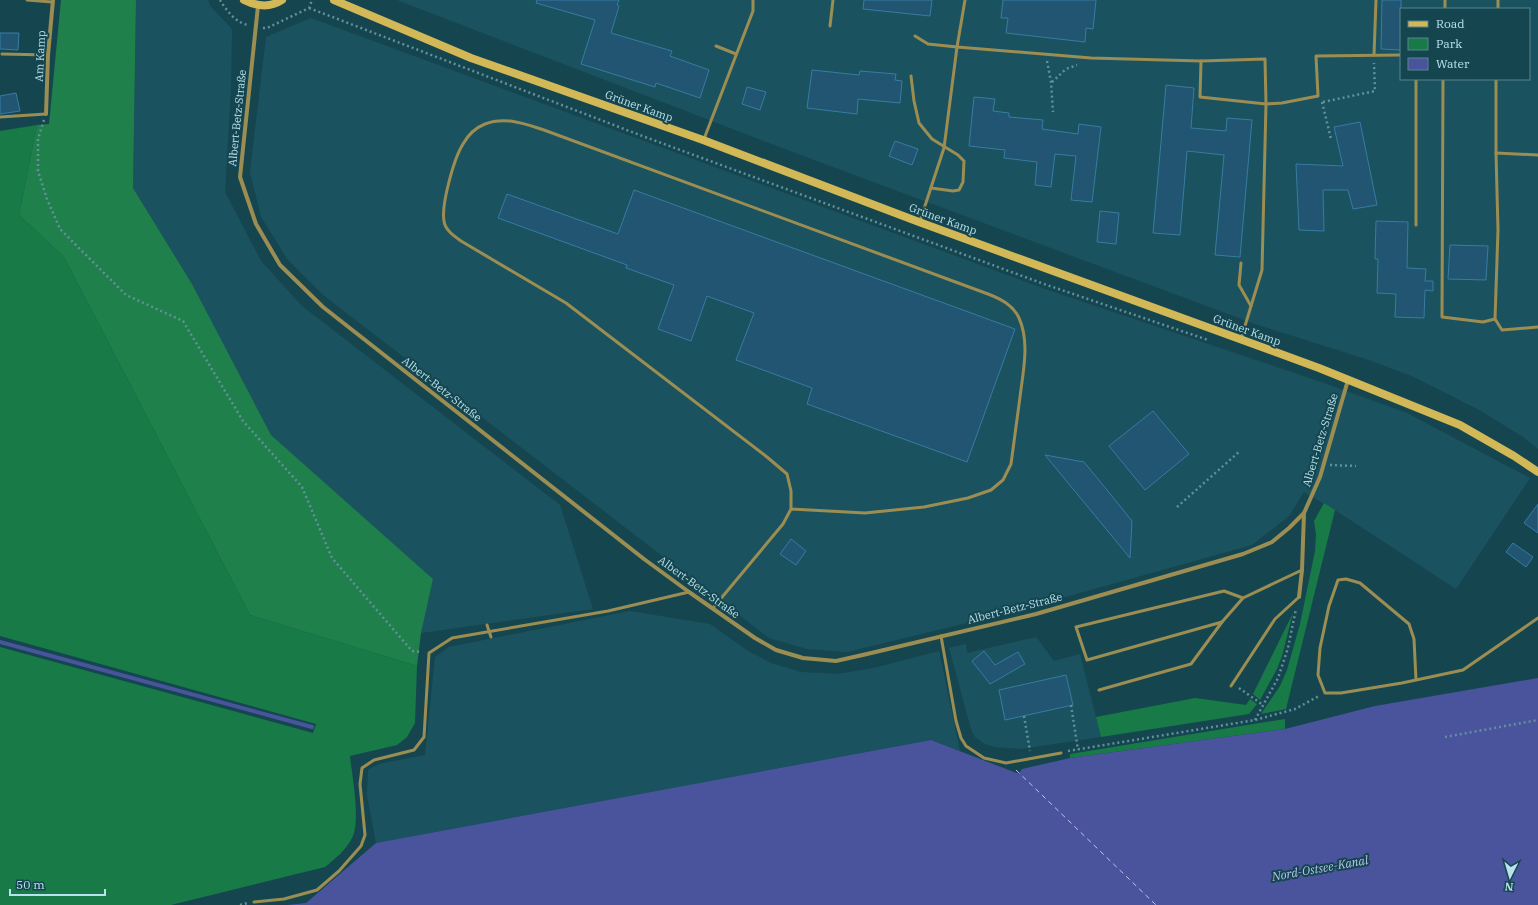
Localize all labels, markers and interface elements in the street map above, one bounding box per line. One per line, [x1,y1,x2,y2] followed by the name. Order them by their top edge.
[1400,8,1530,80] legend
[1436,16,1465,31] text: Road
[32,30,48,82] street label: Am Kamp
[1436,36,1462,51] text: Park
[1436,56,1470,71] text: Water
[225,69,249,167] street label: Albert-Betz-Straße
[603,87,675,125] street label: Grüner Kamp
[907,200,979,238] street label: Grüner Kamp
[1211,311,1283,349] street label: Grüner Kamp
[399,354,485,424] street label: Albert-Betz-Straße
[1299,391,1341,488] street label: Albert-Betz-Straße
[656,553,742,621] street label: Albert-Betz-Straße
[966,589,1064,627] street label: Albert-Betz-Straße
[1270,852,1370,884] water label: Nord-Ostsee-Kanal
[1490,857,1530,897] north arrow
[10,871,105,897] scale bar
[16,877,45,892] text: 50 m
[1504,880,1514,894] text: N

